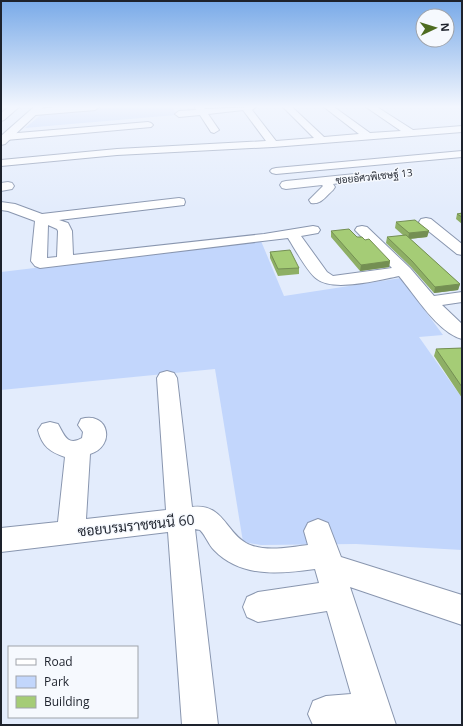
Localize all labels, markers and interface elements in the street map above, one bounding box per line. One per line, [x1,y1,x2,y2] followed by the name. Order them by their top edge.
[415,8,455,48] north arrow
[438,22,453,32] text: N
[335,165,414,188] street label: ซอยอัศวพิเชษฐ์ 13
[77,509,195,541] street label: ซอยบรมราชชนนี 60
[8,646,138,718] legend
[44,653,73,670] text: Road
[44,673,70,690] text: Park
[44,693,90,710] text: Building

